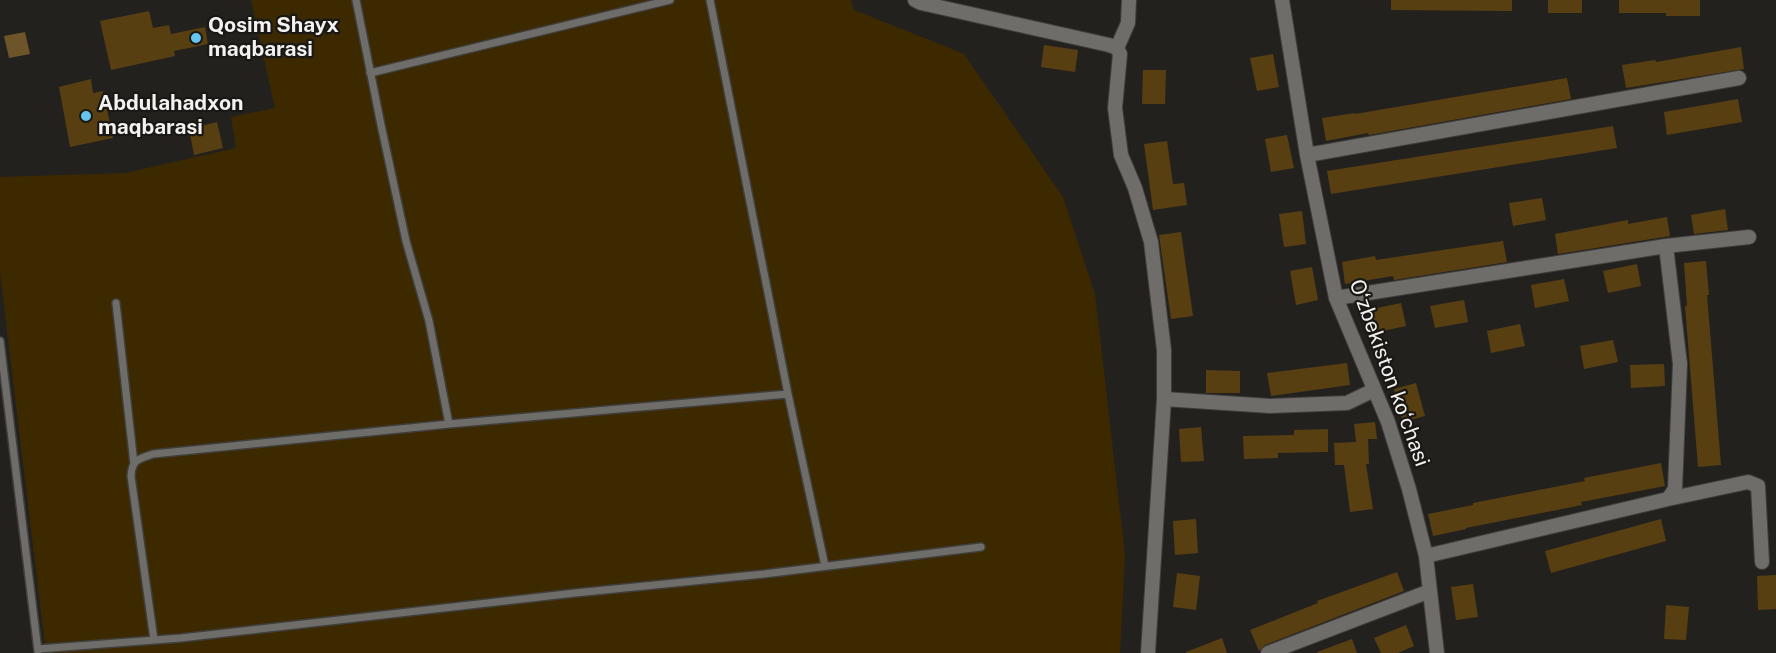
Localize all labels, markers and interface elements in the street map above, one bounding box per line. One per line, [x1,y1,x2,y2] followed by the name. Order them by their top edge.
[208,13,339,63] place label: Qosim Shayx maqbarasi
[189,31,203,45] marker: Qosim Shayx maqbarasi
[98,91,243,141] place label: Abdulahadxon maqbarasi
[79,109,93,123] marker: Abdulahadxon maqbarasi
[1343,276,1435,470] street label: O‘zbekiston ko‘chasi

